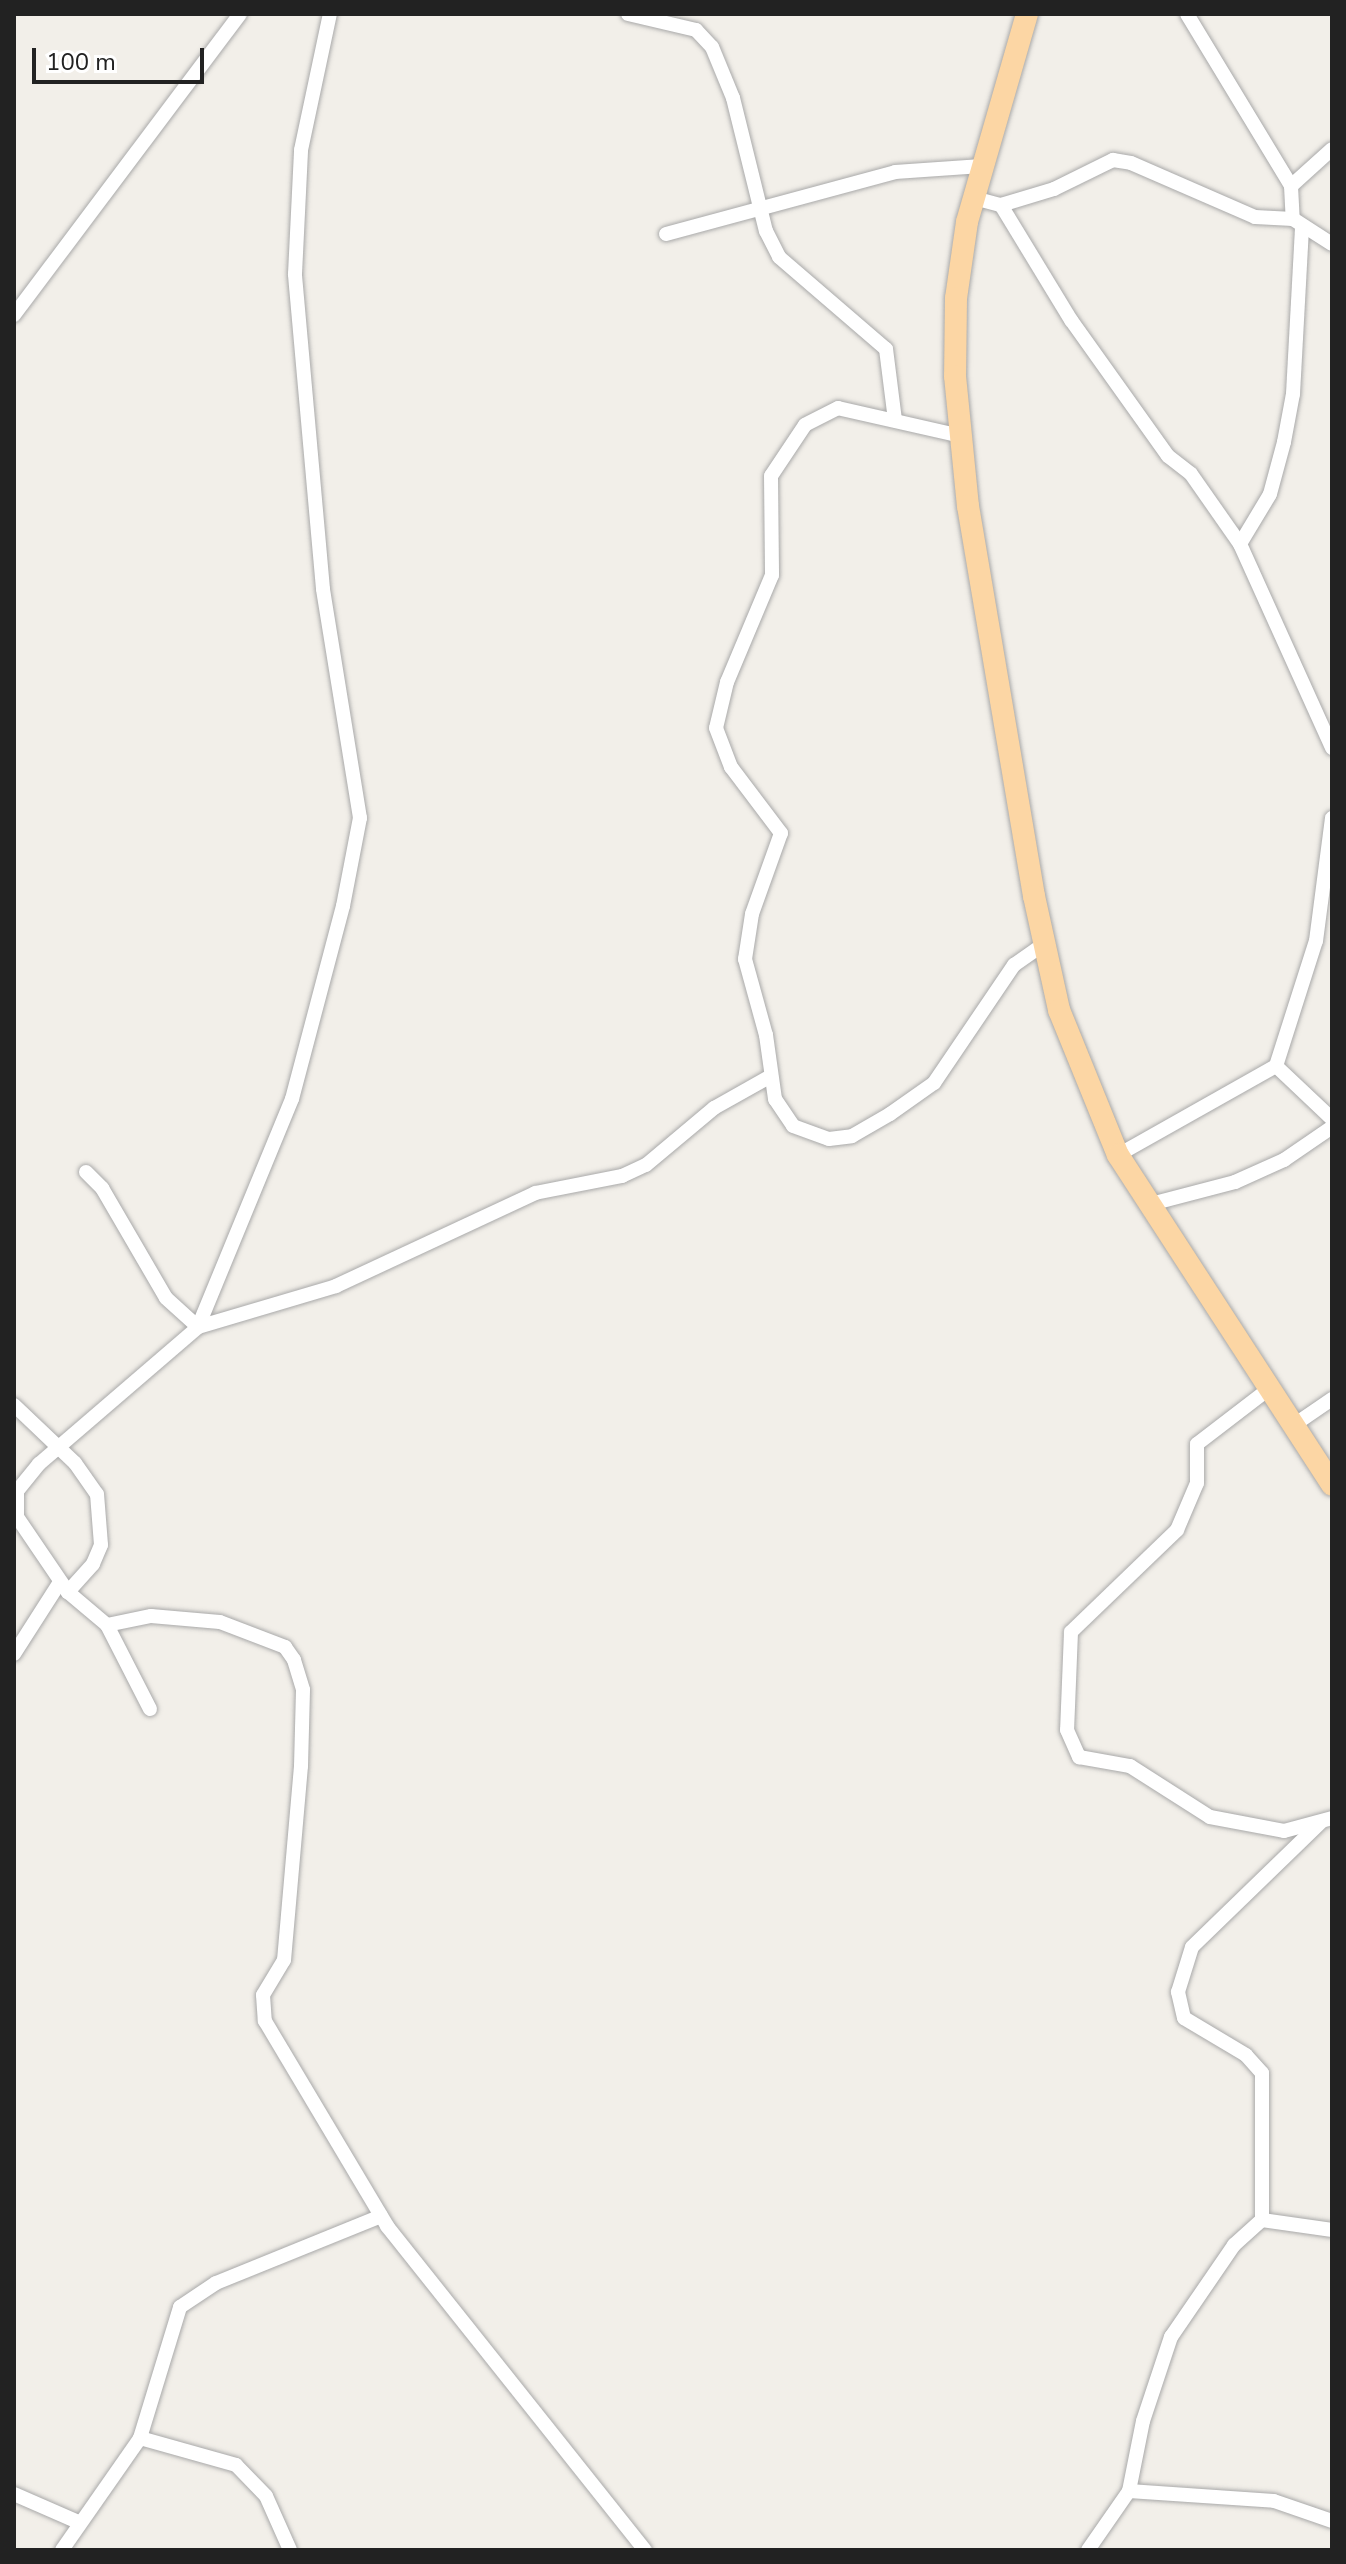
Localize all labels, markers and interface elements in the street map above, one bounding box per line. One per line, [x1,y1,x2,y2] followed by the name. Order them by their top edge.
[36,32,208,82] scale bar
[46,46,116,78] text: 100 m

